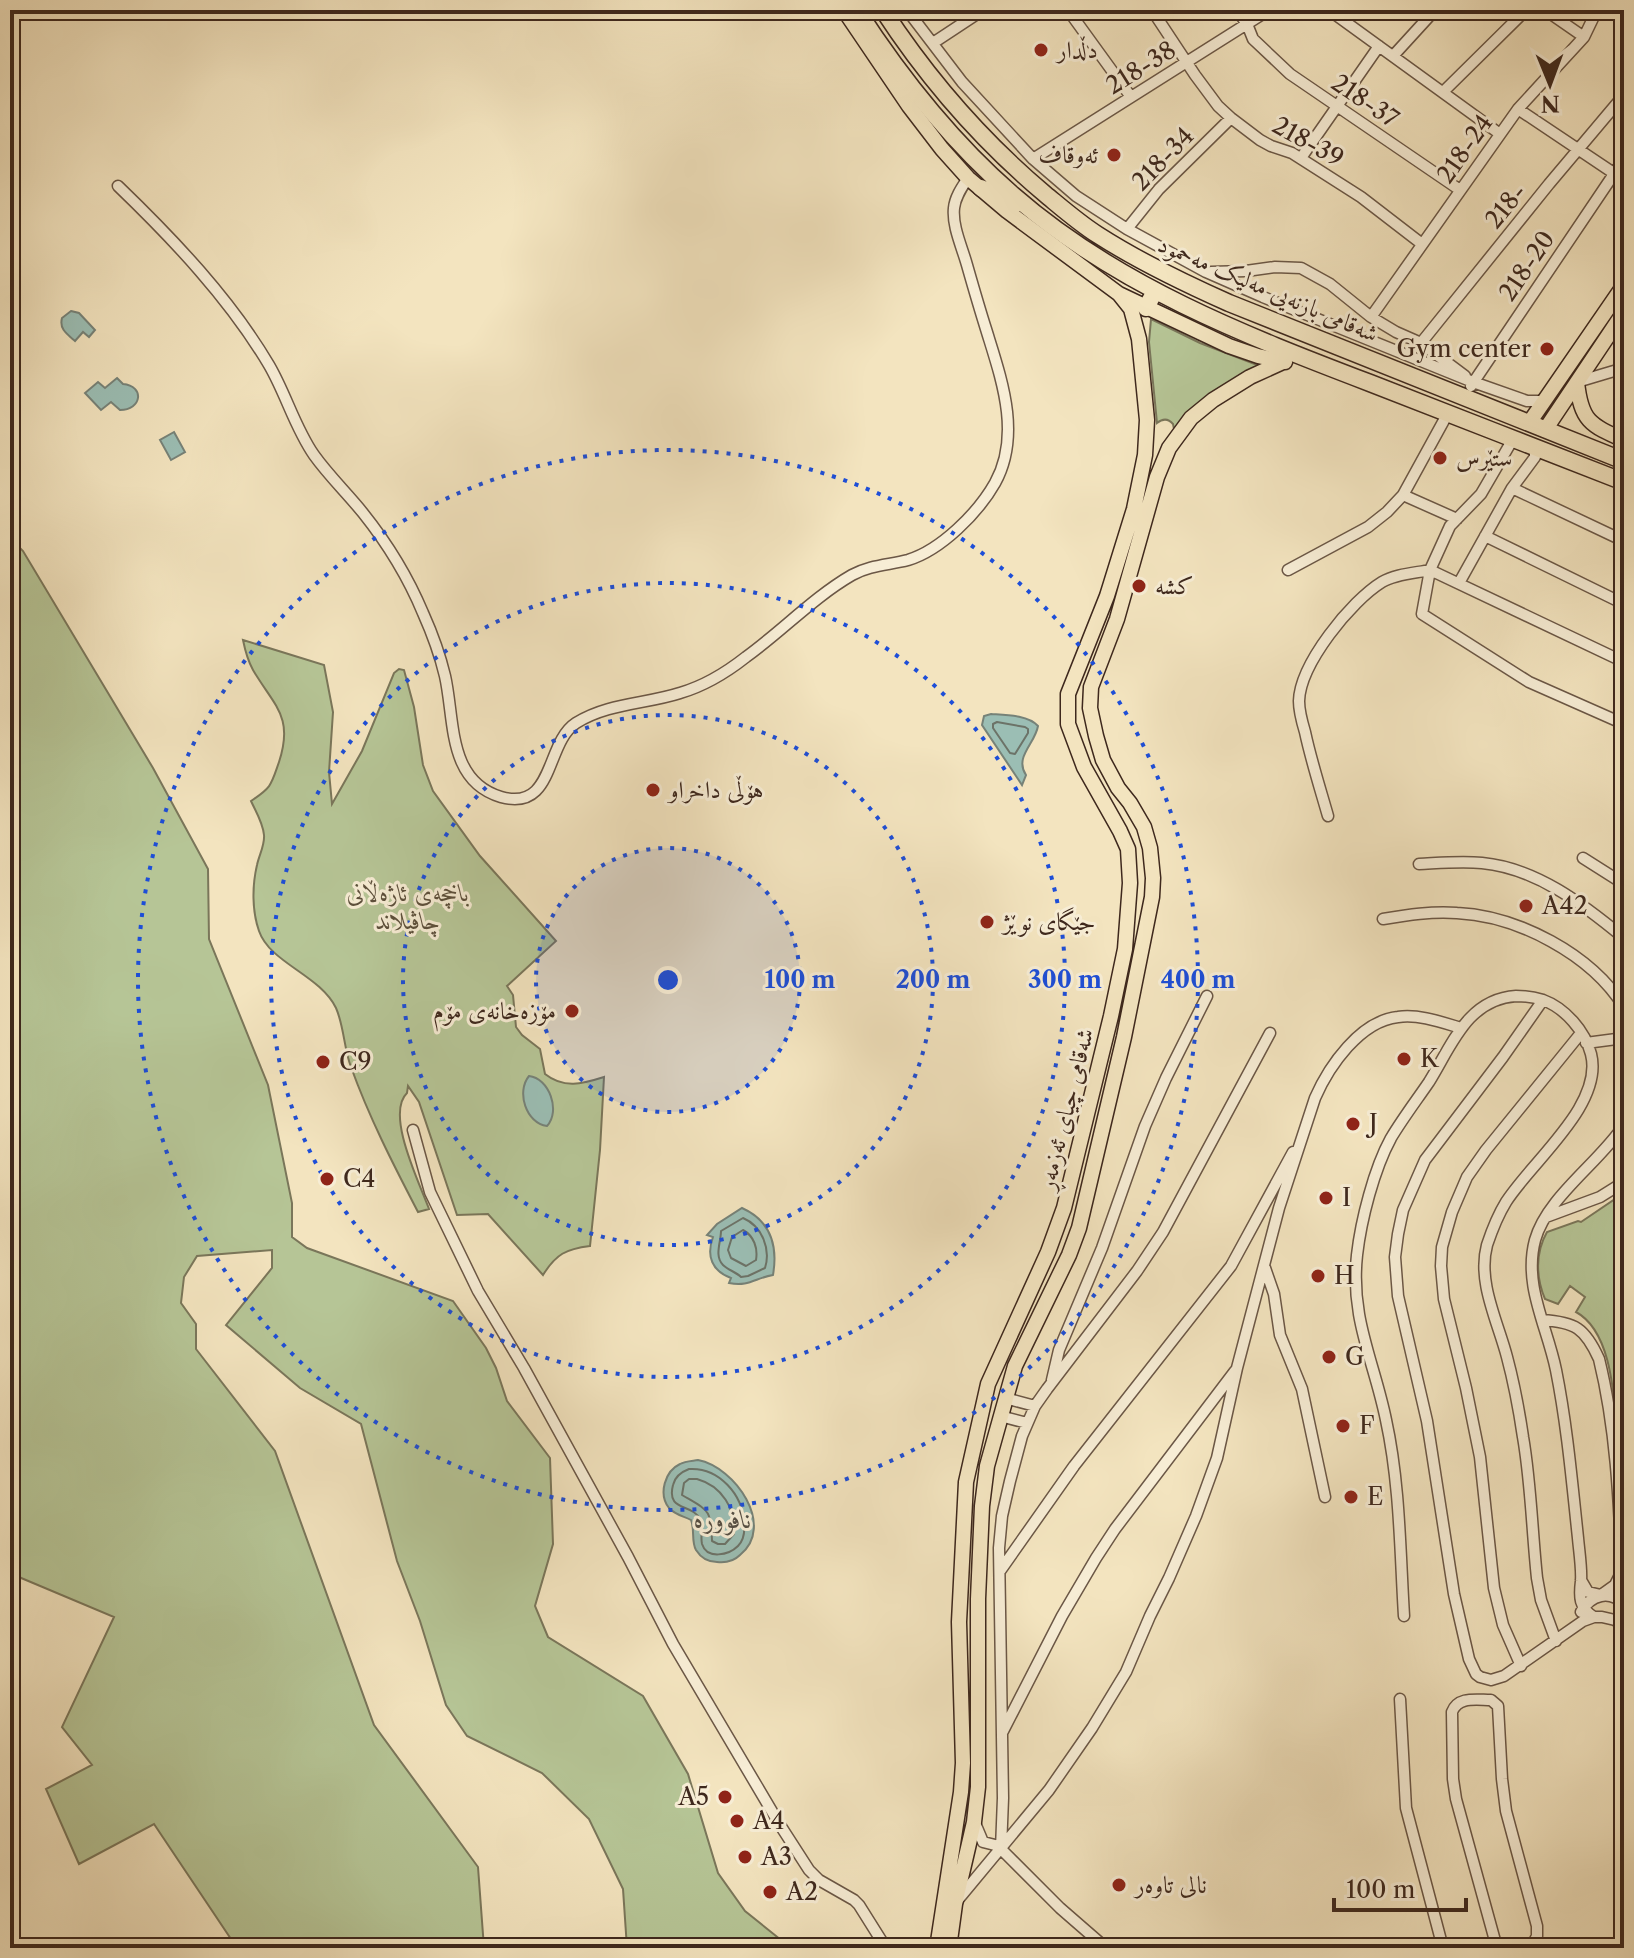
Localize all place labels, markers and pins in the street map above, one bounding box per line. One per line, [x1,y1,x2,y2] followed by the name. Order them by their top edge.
[1055,35,1098,64] place label: دڵدار
[1032,41,1050,59] marker: دڵدار
[1039,140,1098,169] place label: ئەوقاف
[1105,146,1123,164] marker: ئەوقاف
[1397,334,1531,363] place label: Gym center
[1538,340,1556,358] marker: Gym center
[1456,443,1512,472] place label: ستێرس
[1431,449,1449,467] marker: ستێرس
[1155,571,1194,600] place label: كشه
[1130,577,1148,595] marker: كشه
[666,775,764,805] place label: هۆڵی داخراو
[644,781,662,799] marker: هۆڵی داخراو
[1541,891,1587,920] place label: A42
[1517,897,1535,915] marker: A42
[1000,907,1095,937] place label: جێگای نوێژ
[978,913,996,931] marker: جێگای نوێژ
[654,966,682,994] centre of rings
[433,996,556,1032] place label: مۆزەخانەی مۆم
[563,1002,581,1020] marker: مۆزەخانەی مۆم
[1420,1044,1440,1073] place label: K
[339,1047,372,1076] place label: C9
[1395,1050,1413,1068] marker: K
[314,1053,332,1071] marker: C9
[1365,1109,1378,1138] place label: J
[1344,1115,1362,1133] marker: J
[343,1164,375,1193] place label: C4
[318,1170,336,1188] marker: C4
[1342,1183,1351,1212] place label: I
[1317,1189,1335,1207] marker: I
[1334,1261,1355,1290] place label: H
[1309,1267,1327,1285] marker: H
[1345,1342,1364,1371] place label: G
[1320,1348,1338,1366] marker: G
[1359,1411,1375,1440] place label: F
[1334,1417,1352,1435] marker: F
[1367,1482,1384,1511] place label: E
[1342,1488,1360,1506] marker: E
[677,1782,709,1811] place label: A5
[716,1788,734,1806] marker: A5
[752,1806,785,1835] place label: A4
[728,1812,746,1830] marker: A4
[760,1842,792,1871] place label: A3
[736,1848,754,1866] marker: A3
[1133,1870,1207,1899] place label: نالی تاوەر
[1110,1876,1128,1894] marker: نالی تاوەر
[785,1877,818,1906] place label: A2
[761,1883,779,1901] marker: A2

